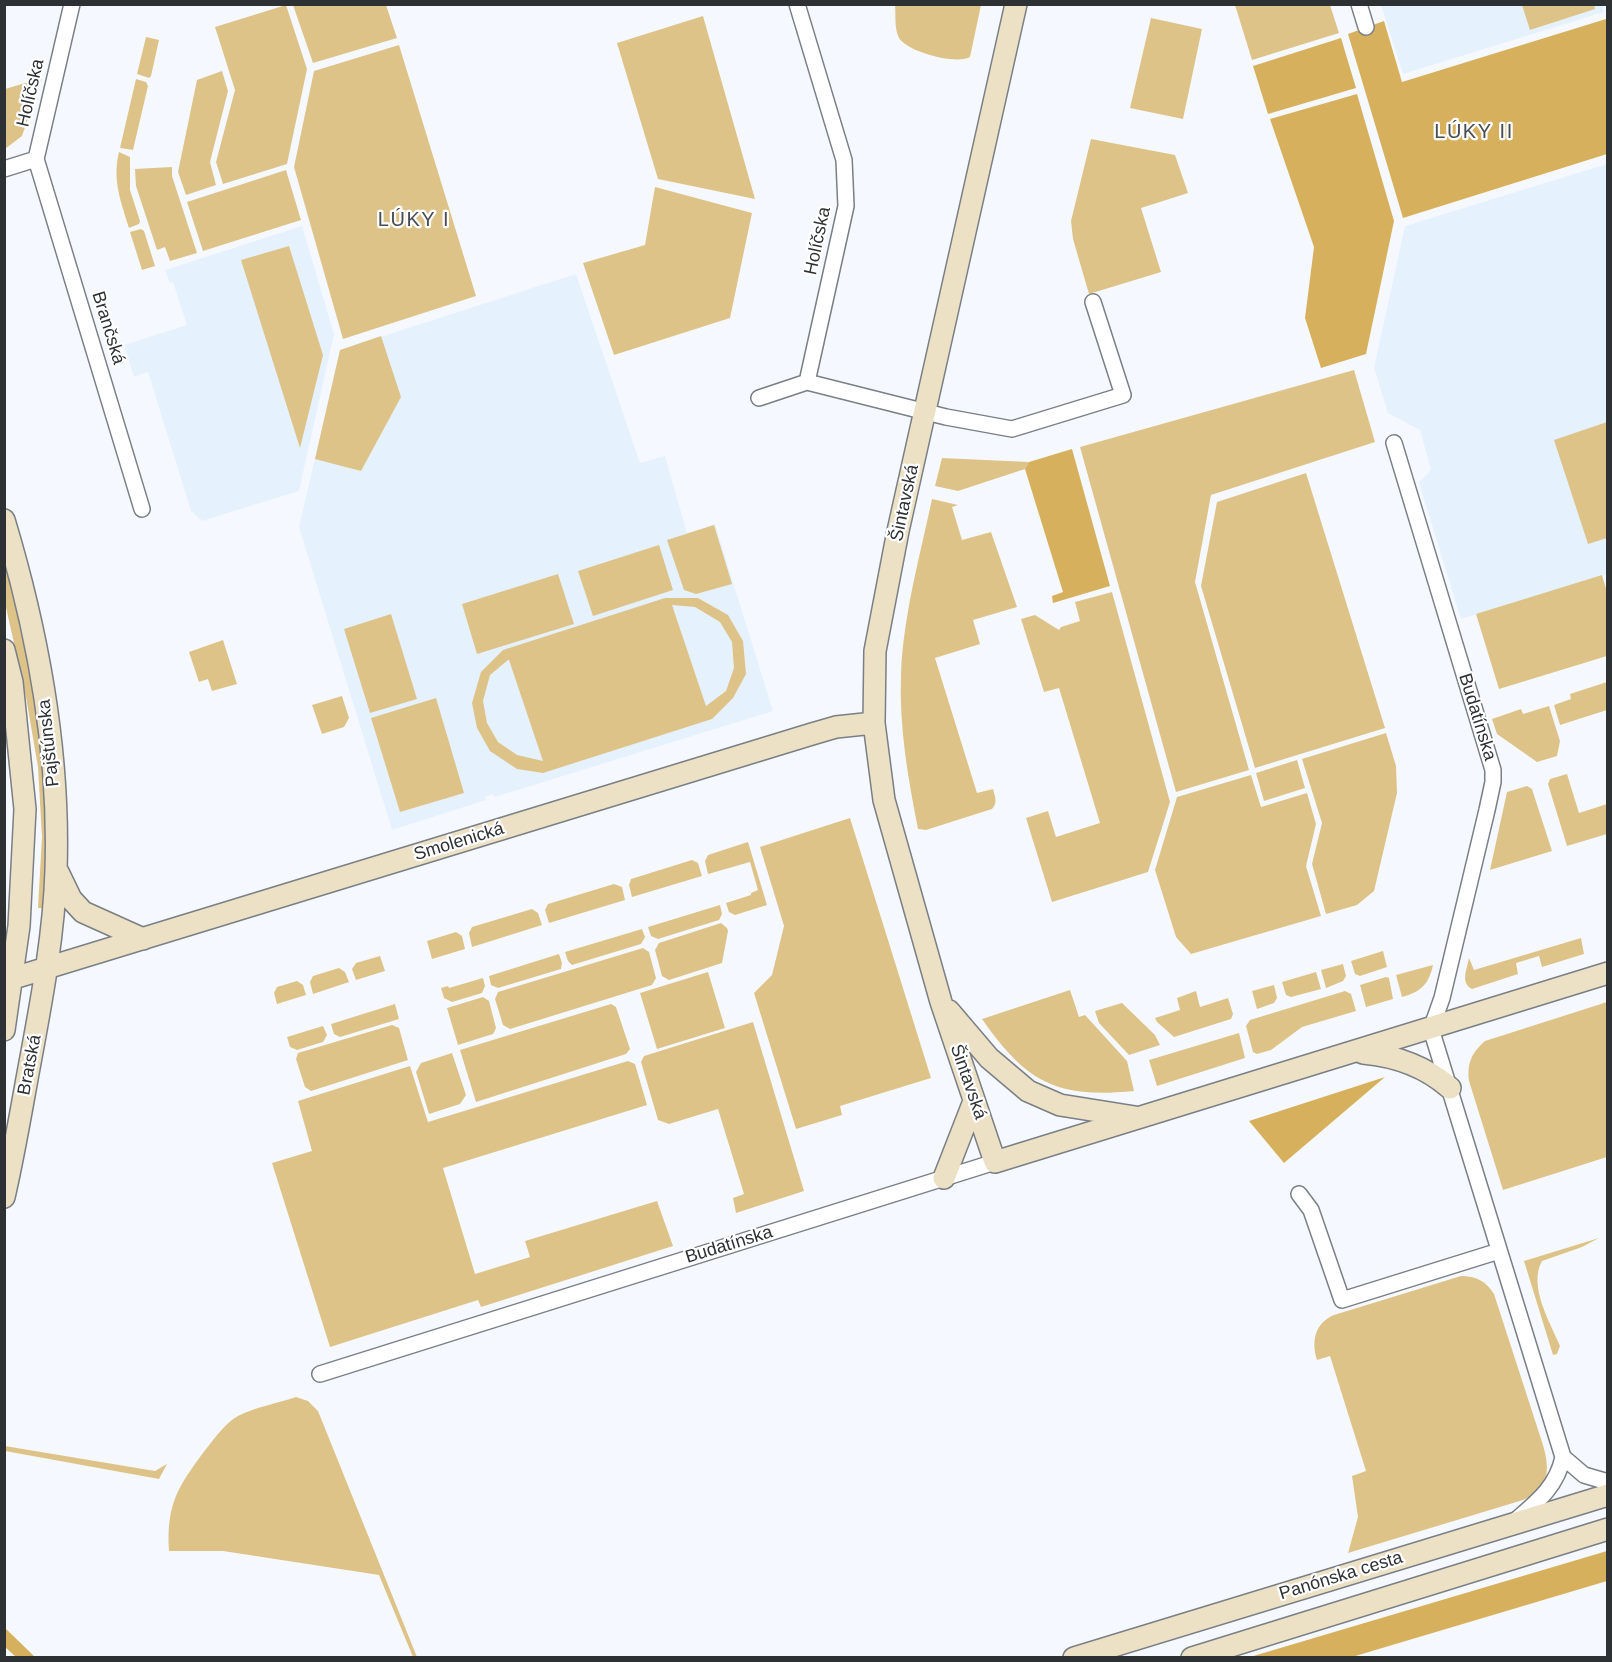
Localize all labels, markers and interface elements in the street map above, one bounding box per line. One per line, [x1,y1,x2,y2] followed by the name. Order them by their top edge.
[13,57,49,129] street label: Holíčska
[1434,120,1514,144] district label: LÚKY II
[800,205,836,277] street label: Holíčska
[378,208,450,232] district label: LÚKY I
[87,289,129,367] street label: Brančská
[886,463,924,543] street label: Šintavská
[1454,671,1500,763] street label: Budatínska
[34,698,64,788] street label: Pajštúnska
[411,818,507,866] street label: Smolenická
[14,1033,46,1097] street label: Bratská
[945,1042,991,1122] street label: Šintavská
[683,1222,775,1268] street label: Budatínska
[1277,1547,1405,1605] street label: Panónska cesta

